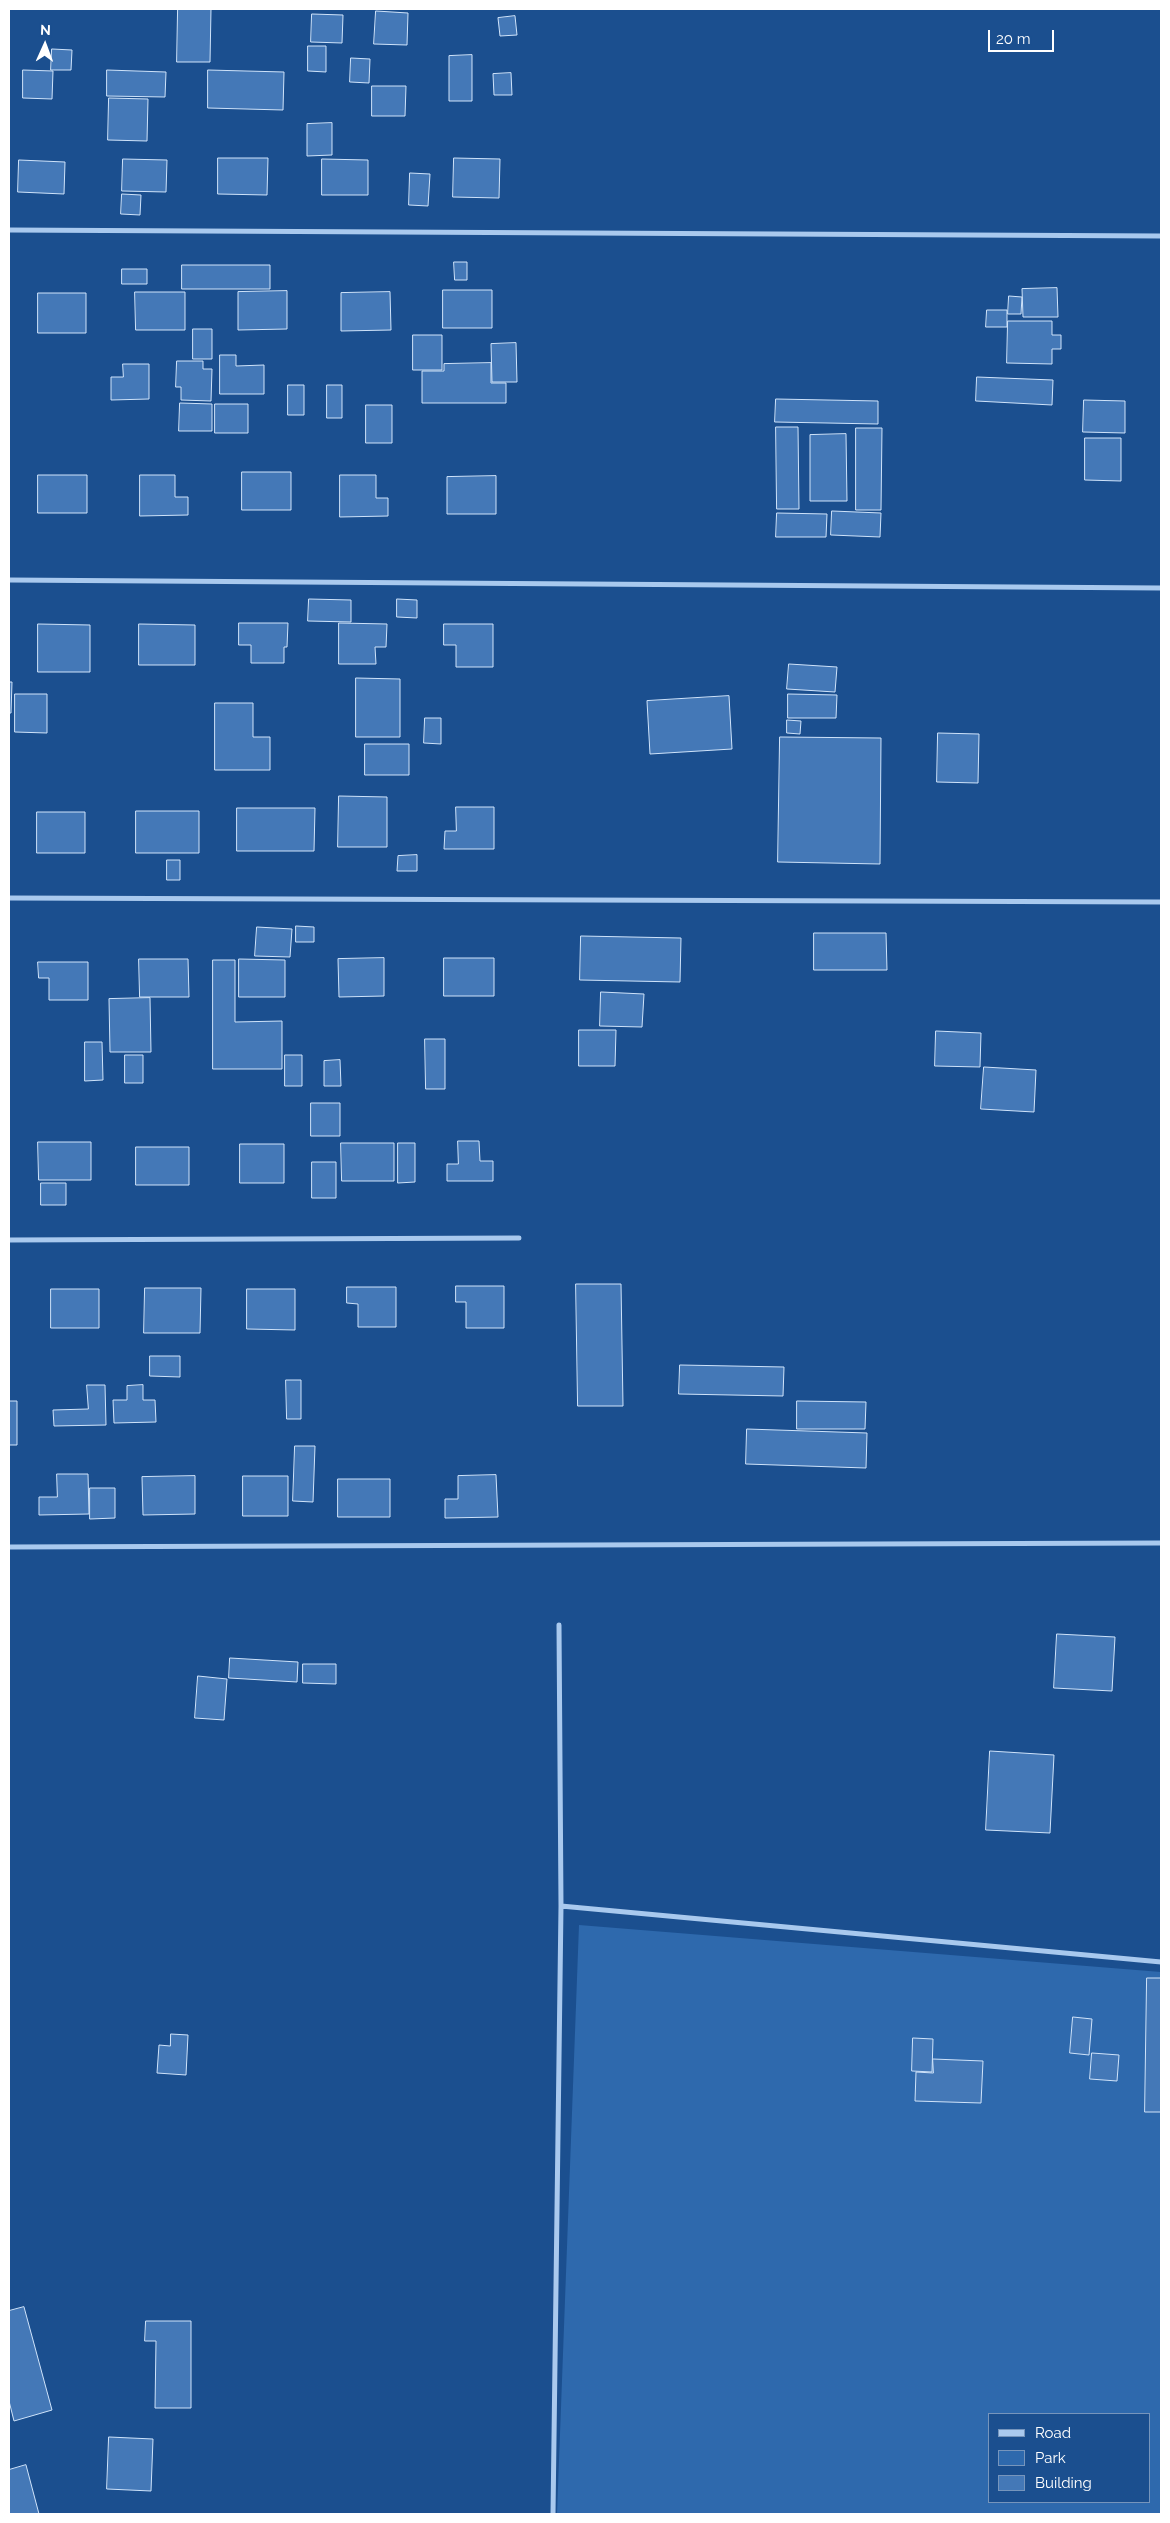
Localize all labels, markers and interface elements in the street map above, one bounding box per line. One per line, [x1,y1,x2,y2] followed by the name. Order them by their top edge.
[20,20,70,70] north arrow
[990,20,1056,52] scale bar
[40,22,51,38] text: N
[996,30,1031,48] text: 20 m
[988,2413,1150,2503] legend
[1035,2424,1071,2442] text: Road
[1035,2449,1066,2467] text: Park
[1035,2474,1092,2492] text: Building

